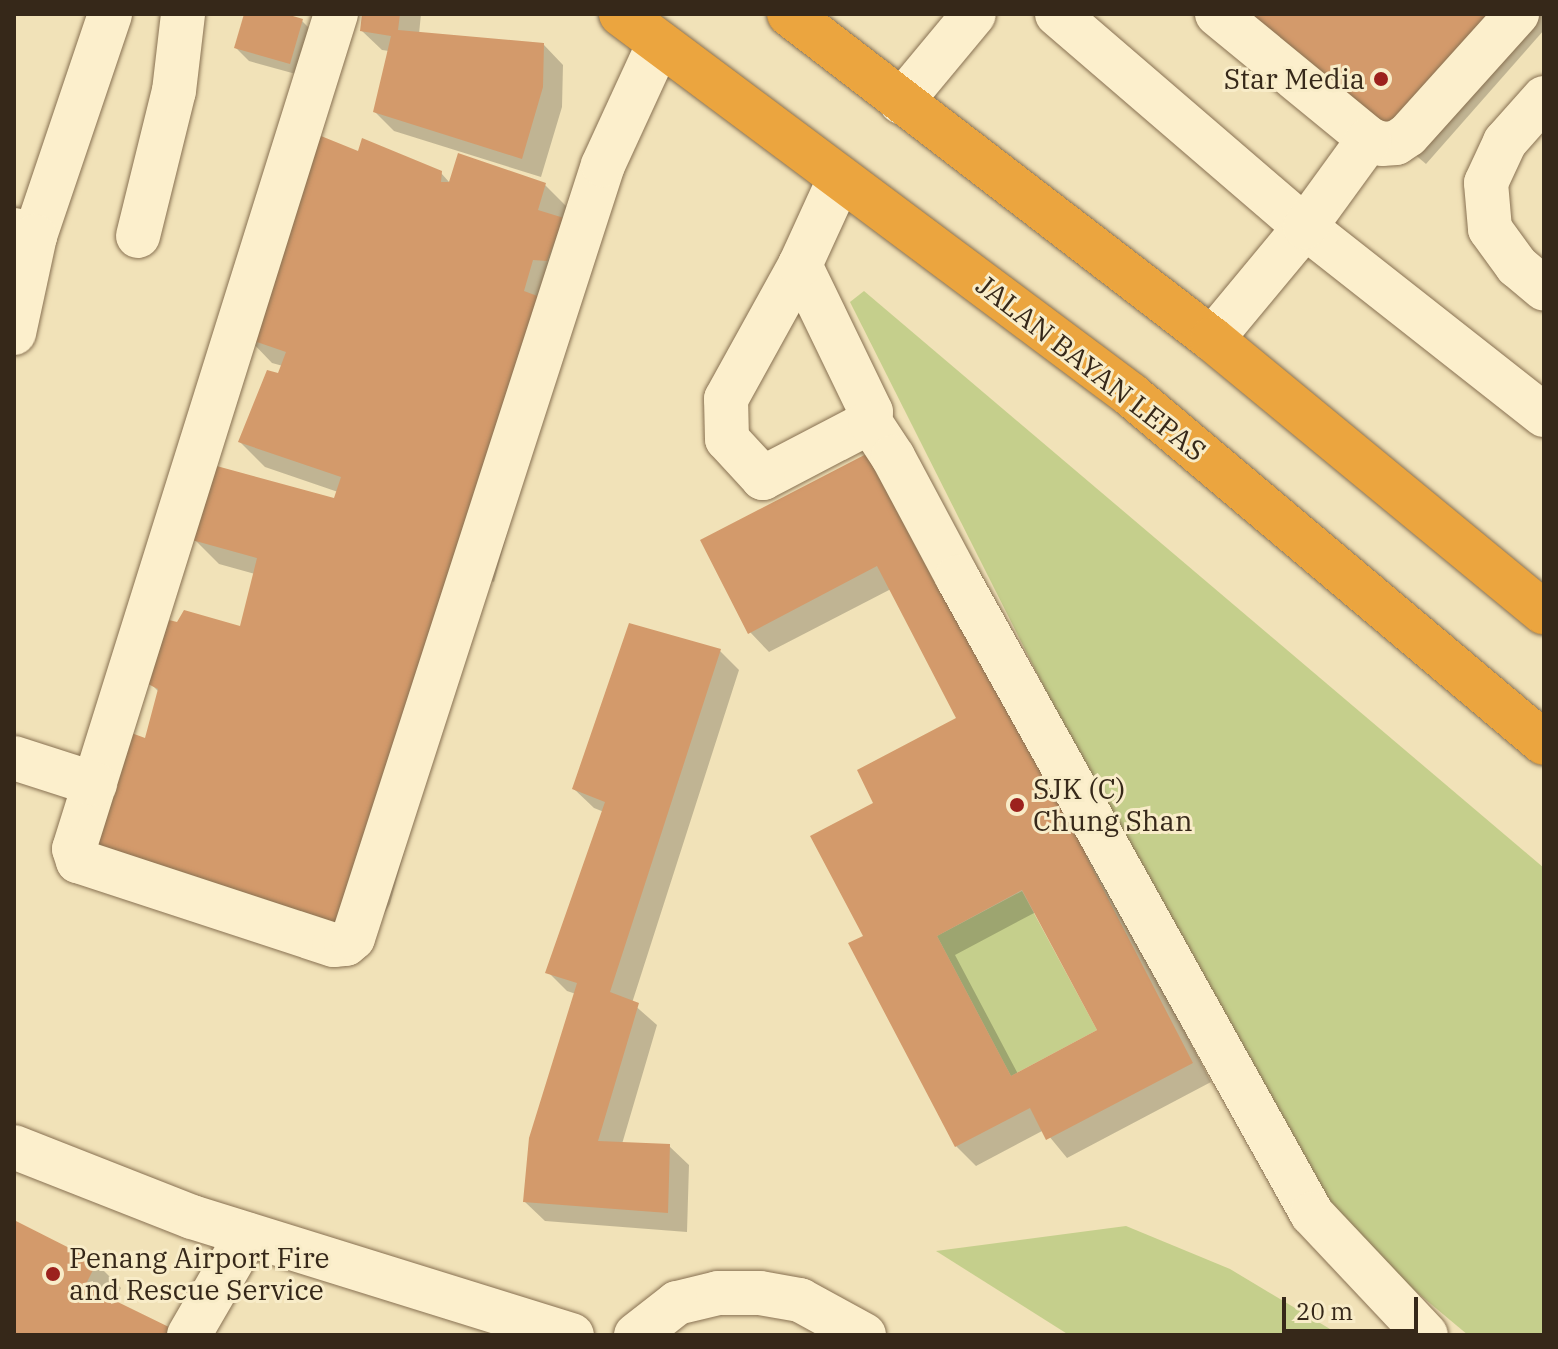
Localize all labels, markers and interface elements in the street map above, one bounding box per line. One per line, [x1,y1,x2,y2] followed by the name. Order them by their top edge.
[1224,62,1365,96] place label: Star Media
[1372,70,1390,88] marker: Star Media
[970,268,1212,468] street label: JALAN BAYAN LEPAS
[1033,772,1193,838] place label: SJK (C) Chung Shan
[1008,796,1026,814] marker: SJK (C) Chung Shan
[69,1241,330,1307] place label: Penang Airport Fire and Rescue Service
[44,1265,62,1283] marker: Penang Airport Fire and Rescue Service
[1286,1281,1422,1331] scale bar
[1296,1295,1353,1327] text: 20 m

